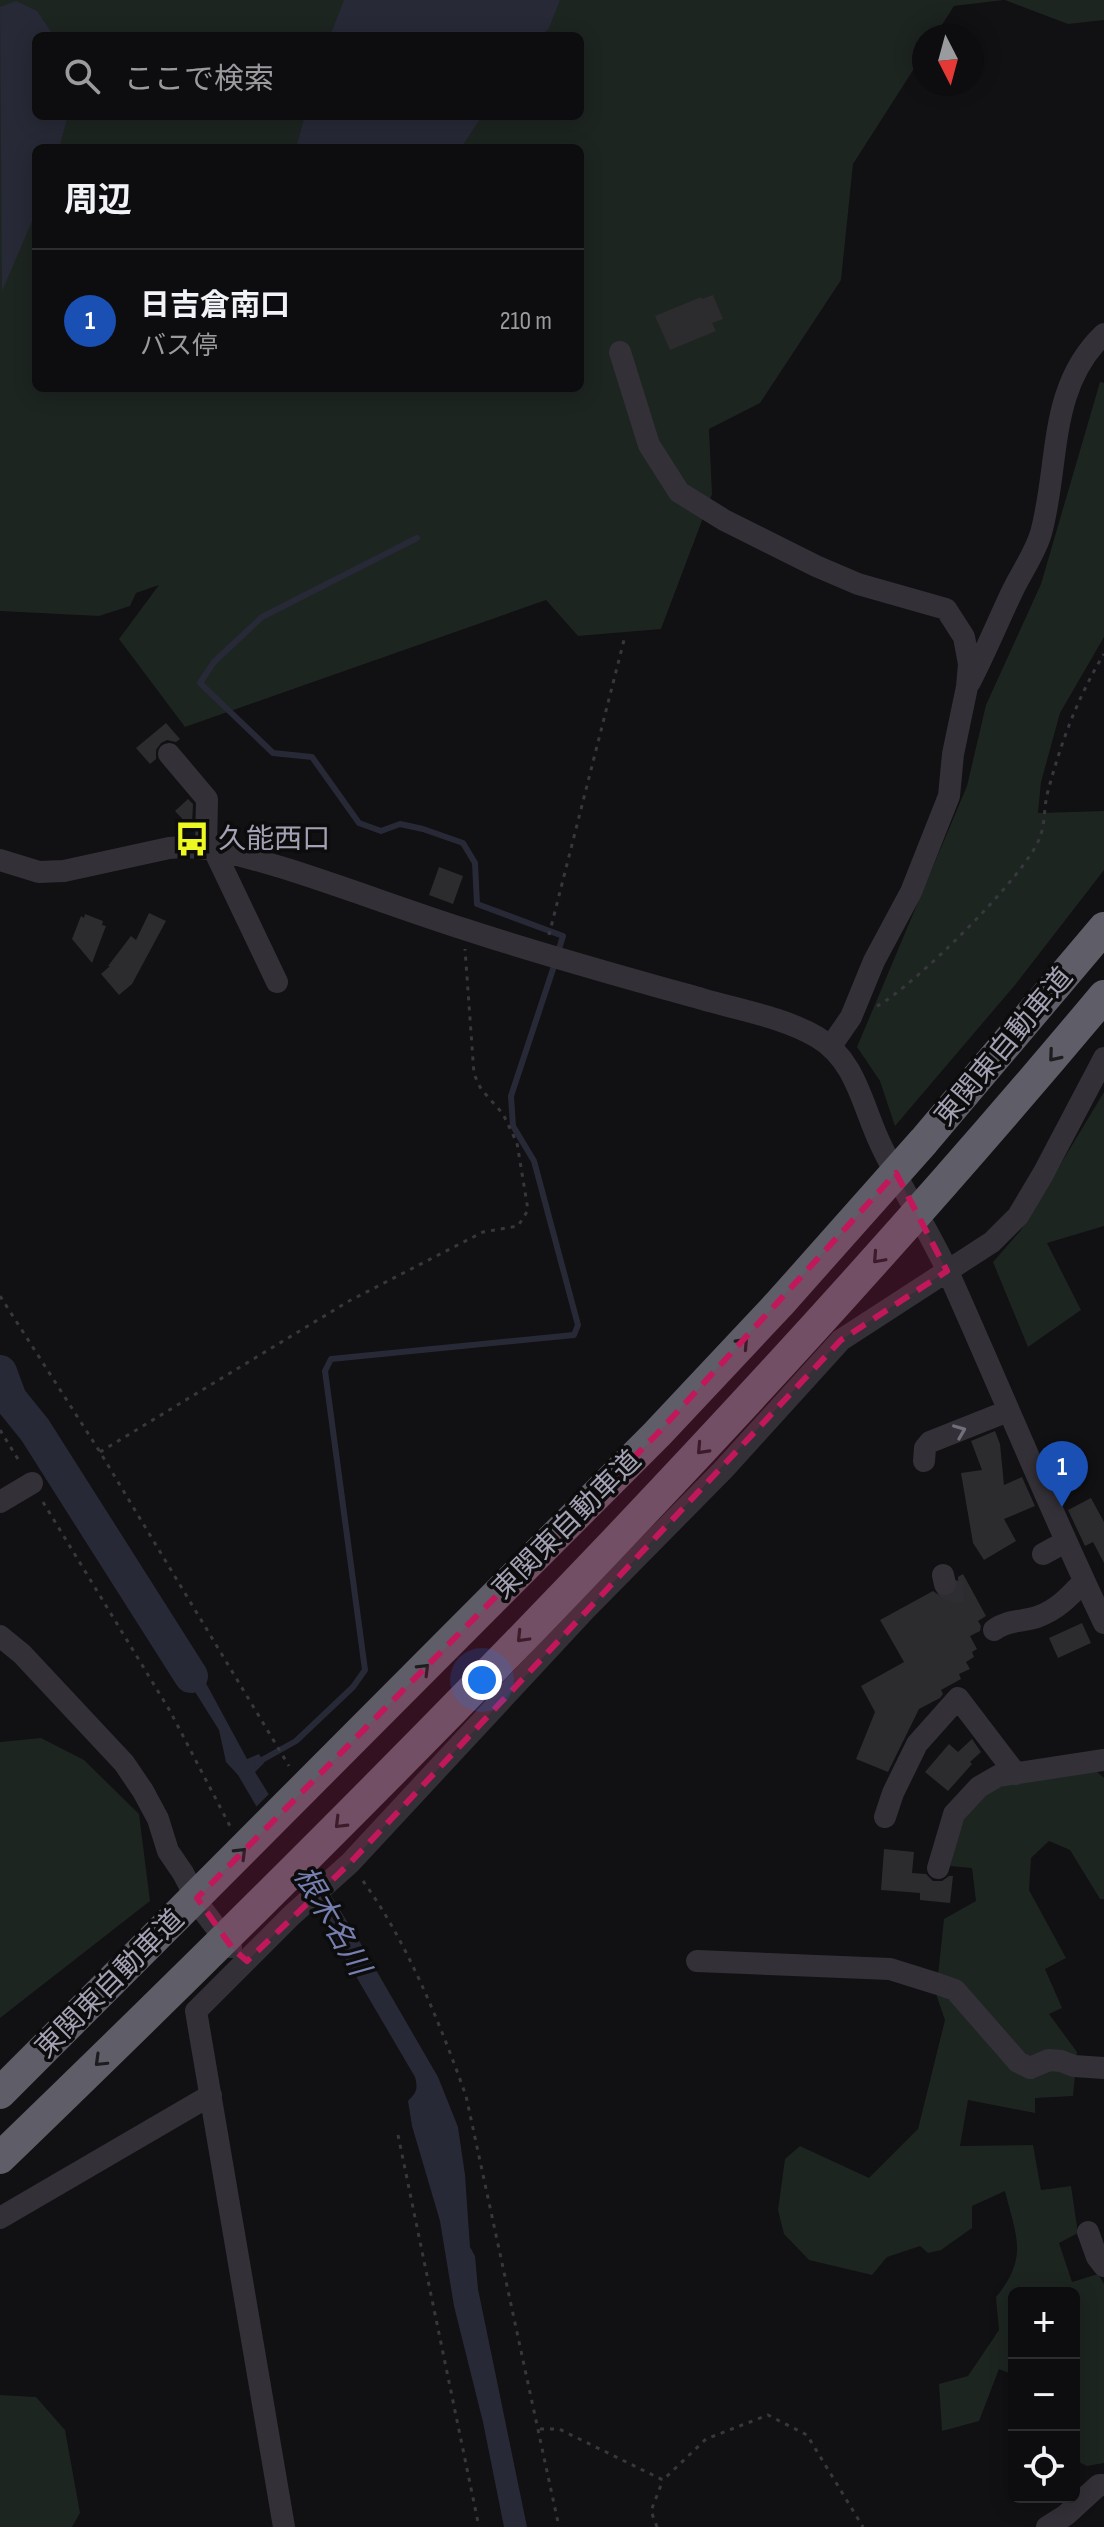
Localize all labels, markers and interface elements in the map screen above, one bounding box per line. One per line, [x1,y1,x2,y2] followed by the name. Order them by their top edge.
[912,24,984,96] north arrow
[32,32,584,120] search box
[60,54,104,98] icon: search
[124,62,274,98] text: ここで検索
[64,180,132,221] text: 周辺
[140,288,290,324] text: 日吉倉南口
[85,306,95,337] text: 1
[500,306,552,337] text: 210 m
[140,331,218,362] text: バス停
[173,820,211,858] bus stop icon: 久能西口
[218,823,330,856] place label: 久能西口
[928,961,1080,1133] street label: 東関東自動車道
[1049,1047,1064,1061] one-way arrow
[873,1248,888,1263] one-way arrow
[733,1338,748,1352] one-way arrow
[952,1424,966,1440] one-way arrow
[697,1440,712,1454] one-way arrow
[1036,1441,1088,1507] pin: 1
[486,1444,648,1606] street label: 東関東自動車道
[517,1628,532,1642] one-way arrow
[462,1660,502,1700] your location
[415,1664,429,1678] one-way arrow
[335,1814,350,1828] one-way arrow
[232,1848,246,1862] one-way arrow
[285,1860,378,1985] water label: 根木名川
[29,1903,191,2065] street label: 東関東自動車道
[95,2052,109,2067] one-way arrow
[1008,2287,1080,2503] map controls
[1008,2287,1080,2359] button: +
[1008,2359,1080,2431] button: −
[1008,2431,1080,2503] button: locate

